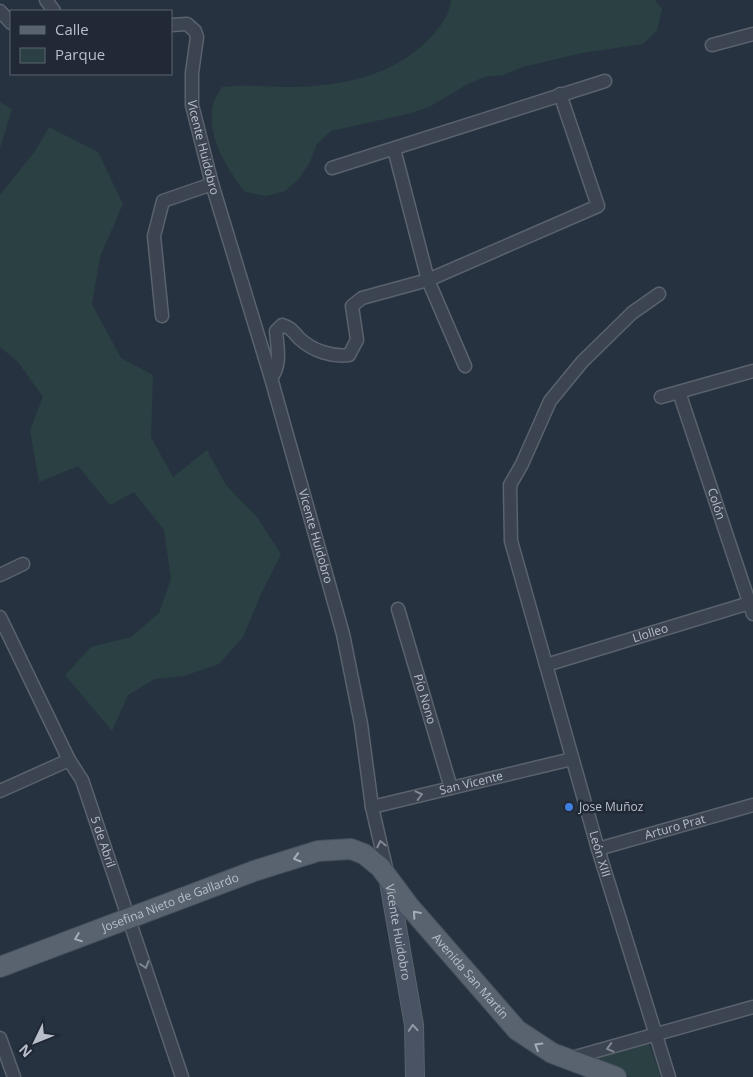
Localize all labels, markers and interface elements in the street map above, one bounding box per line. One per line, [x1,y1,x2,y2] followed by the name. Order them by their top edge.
[10,10,172,75] legend
[55,19,89,39] text: Calle
[55,44,105,64] text: Parque
[184,100,224,197] street label: Vicente Huidobro
[704,486,730,522] street label: Colón
[295,487,337,585] street label: Vicente Huidobro
[630,619,670,646] street label: Llolleo
[410,672,441,726] street label: Pío Nono
[438,767,505,799] street label: San Vicente
[414,790,423,801] one-way arrow
[578,798,644,815] place label: Jose Muñoz
[563,801,575,813] marker: Jose Muñoz
[642,810,707,843] street label: Arturo Prat
[87,814,120,870] street label: 5 de Abril
[585,829,615,879] street label: León XIII
[376,841,386,849] one-way arrow
[293,852,301,862] one-way arrow
[98,869,241,936] street label: Josefina Nieto de Gallardo
[382,883,415,982] street label: Vicente Huidobro
[413,911,422,920] one-way arrow
[428,929,513,1023] street label: Avenida San Martín
[75,932,83,942] one-way arrow
[140,960,150,968] one-way arrow
[10,1017,60,1067] north arrow
[408,1024,419,1032] one-way arrow
[14,1041,36,1062] text: N
[535,1042,544,1052] one-way arrow
[607,1042,615,1052] one-way arrow

